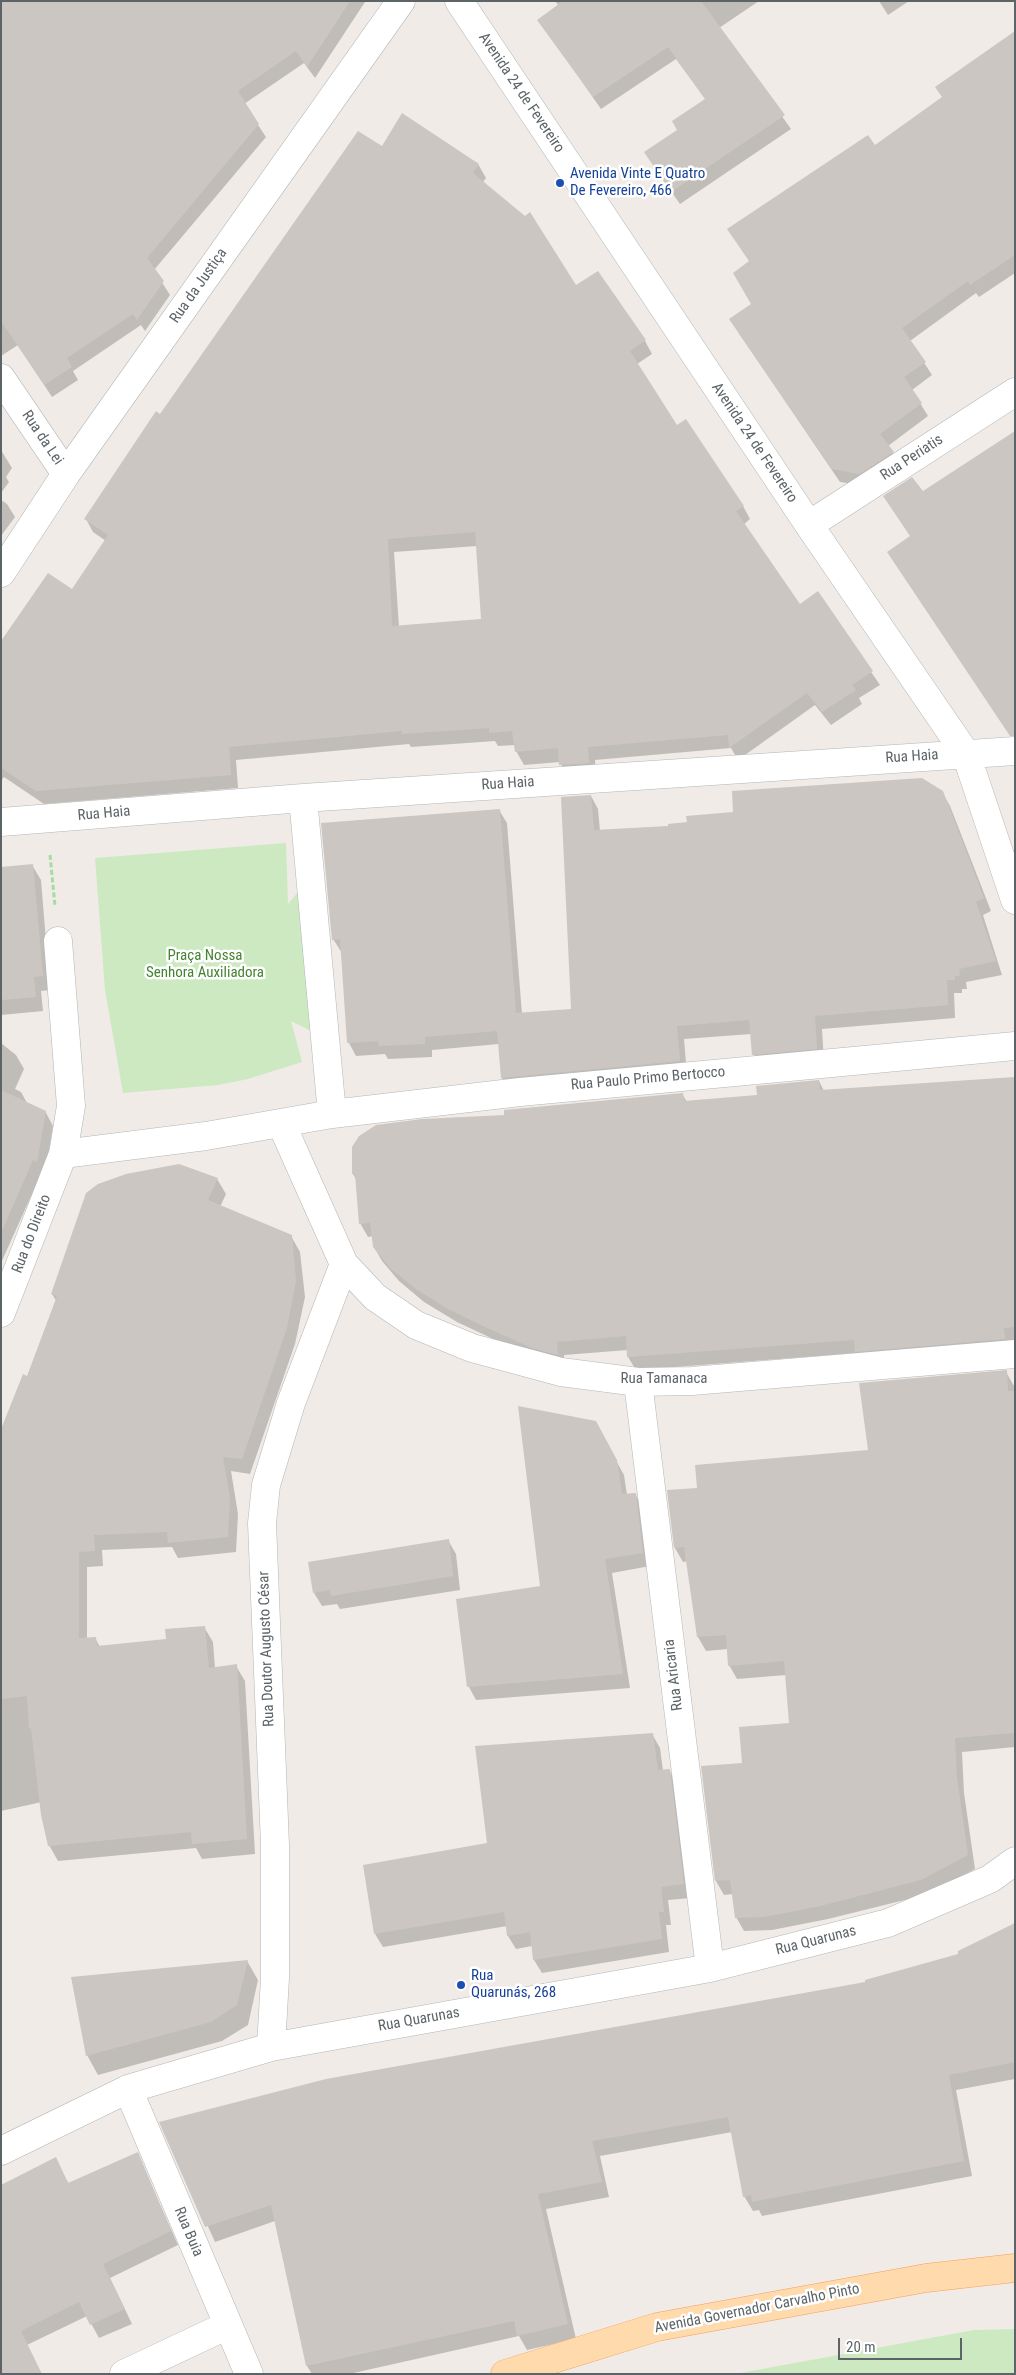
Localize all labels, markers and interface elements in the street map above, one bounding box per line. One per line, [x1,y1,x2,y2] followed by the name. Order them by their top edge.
[474,30,568,156] street label: Avenida 24 de Fevereiro
[570,165,705,200] place label: Avenida Vinte E Quatro De Fevereiro, 466
[554,177,566,189] marker: Avenida Vinte E Quatro De Fevereiro, 466
[167,245,231,327] street label: Rua da Justiça
[707,380,801,506] street label: Avenida 24 de Fevereiro
[17,407,67,469] street label: Rua da Lei
[877,431,947,485] street label: Rua Periatis
[885,746,939,768] street label: Rua Haia
[481,773,535,795] street label: Rua Haia
[77,803,131,825] street label: Rua Haia
[146,947,264,982] park label: Praça Nossa Senhora Auxiliadora
[570,1063,726,1095] street label: Rua Paulo Primo Bertocco
[9,1192,55,1276] street label: Rua do Direito
[620,1370,708,1388] street label: Rua Tamanaca
[255,1571,279,1727] street label: Rua Doutor Augusto César
[661,1638,687,1712] street label: Rua Aricaria
[774,1922,858,1960] street label: Rua Quarunas
[471,1967,556,2002] place label: Rua Quarunás, 268
[455,1979,467,1991] marker: Rua Quarunás, 268
[377,2004,461,2036] street label: Rua Quarunas
[170,2205,206,2259] street label: Rua Buia
[653,2280,861,2338] street label: Avenida Governador Carvalho Pinto
[841,2328,965,2360] scale bar
[846,2338,876,2356] text: 20 m

